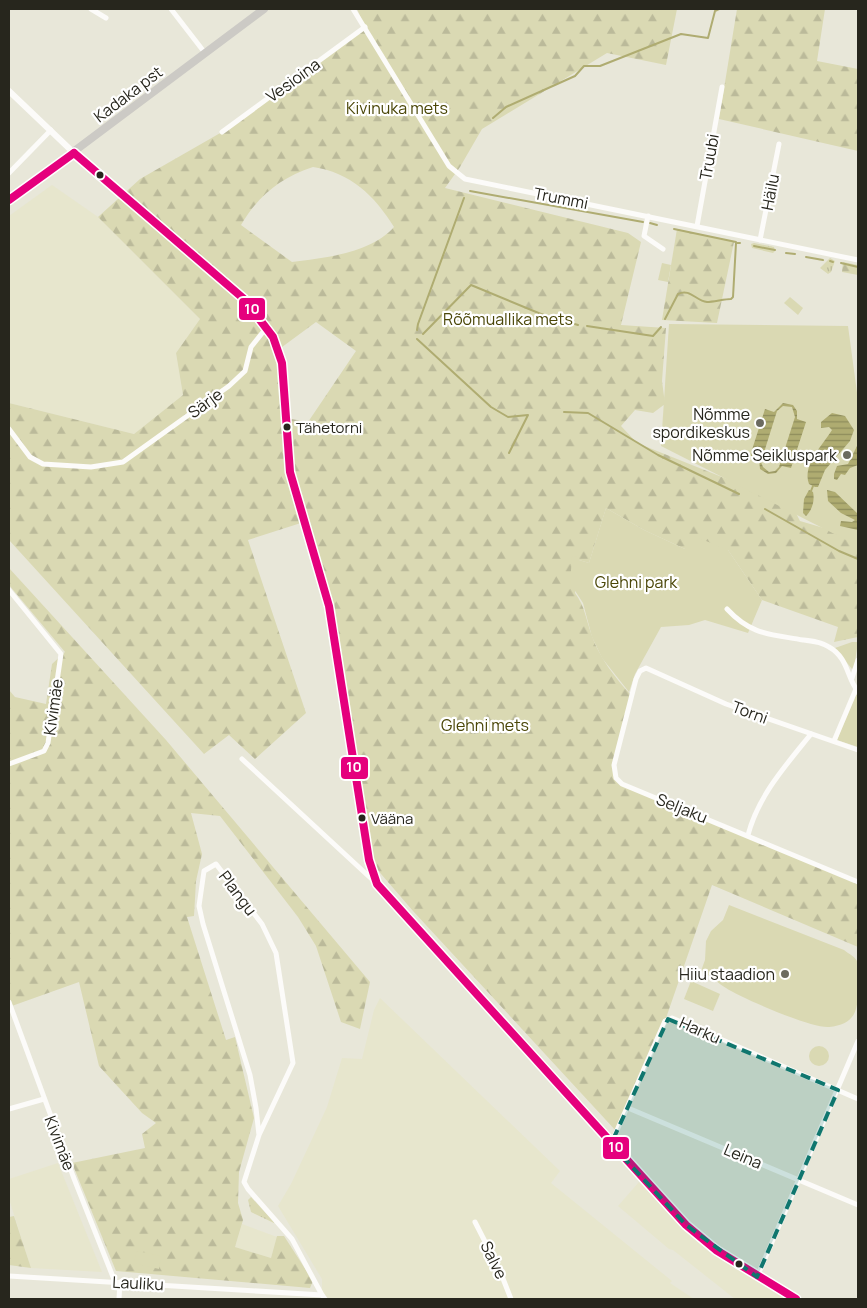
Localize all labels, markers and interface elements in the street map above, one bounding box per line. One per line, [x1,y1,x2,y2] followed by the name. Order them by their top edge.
[262,53,324,107] street label: Vesioina
[89,61,167,127] street label: Kadaka pst
[346,97,448,119] park label: Kivinuka mets
[694,132,724,182] street label: Truubi
[95,170,105,180] unlabelled marker
[756,172,784,212] street label: Häilu
[532,182,590,214] street label: Trummi
[238,297,266,321] line badge: 10
[244,299,260,318] text: 10
[443,308,573,330] park label: Rõõmuallika mets
[183,383,227,423] street label: Särje
[652,403,750,443] place label: Nõmme spordikeskus
[296,417,362,438] place label: Tähetorni
[754,417,766,429] marker: Nõmme spordikeskus
[282,422,292,432] marker: Tähetorni
[692,444,838,466] place label: Nõmme Seikluspark
[841,449,853,461] marker: Nõmme Seikluspark
[595,571,678,593] park label: Glehni park
[38,677,68,737] street label: Kivimäe
[729,695,771,729] street label: Torni
[441,714,529,736] park label: Glehni mets
[340,756,369,780] line badge: 10
[346,757,362,776] text: 10
[653,788,711,828] street label: Seljaku
[371,808,413,829] place label: Vääna
[357,813,367,823] marker: Vääna
[214,866,262,920] street label: Plangu
[679,963,775,985] place label: Hiiu staadion
[779,968,791,980] marker: Hiiu staadion
[676,1011,724,1049] street label: Harku
[40,1112,80,1174] street label: Kivimäe
[602,1136,630,1160] line badge: 10
[608,1137,624,1156] text: 10
[720,1138,766,1174] street label: Leina
[475,1237,513,1283] street label: Salve
[734,1259,744,1269] unlabelled marker
[112,1271,164,1295] street label: Lauliku

